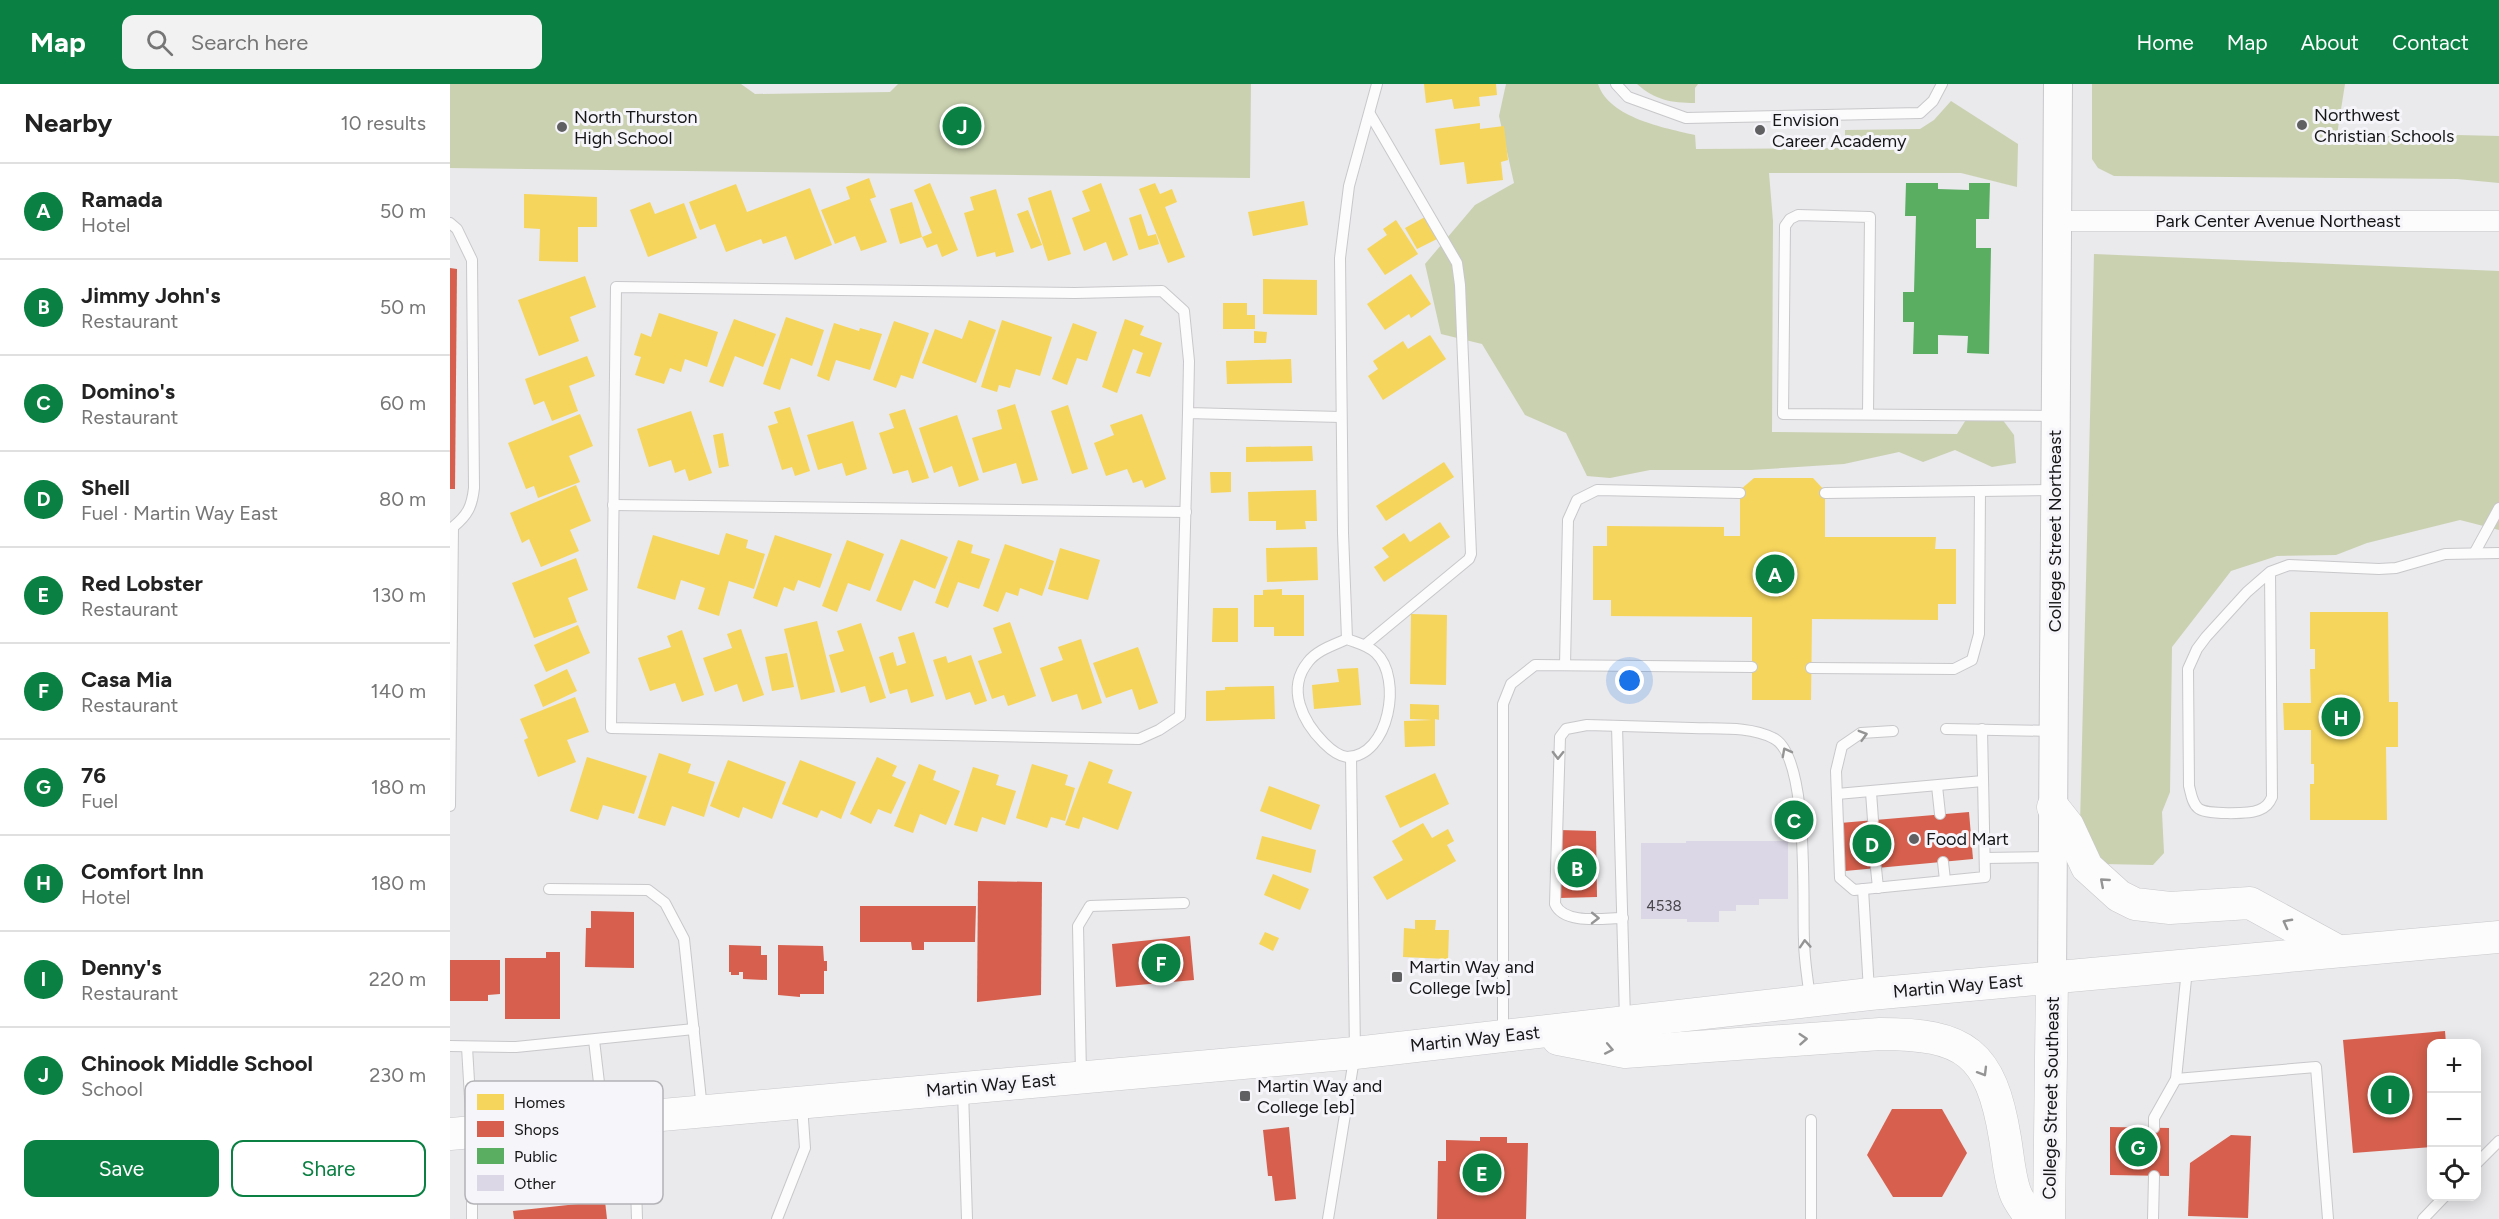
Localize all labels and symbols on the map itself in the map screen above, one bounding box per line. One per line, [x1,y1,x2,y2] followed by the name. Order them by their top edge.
[942,104,982,148] pin: J
[2314,104,2454,147] place label: Northwest Christian Schools
[574,106,698,149] place label: North Thurston High School
[1772,109,1907,152] place label: Envision Career Academy
[2295,118,2309,132] marker: Northwest Christian Schools
[555,120,569,134] marker: North Thurston High School
[1753,123,1767,137] marker: Envision Career Academy
[2155,210,2401,232] street label: Park Center Avenue Northeast
[2044,430,2066,632] street label: College Street Northeast
[1756,552,1794,596] pin: A
[1615,666,1644,695] your location
[2322,694,2360,740] pin: H
[1858,730,1868,743] one-way arrow
[1781,747,1793,758] one-way arrow
[1552,750,1565,759] one-way arrow
[1774,798,1814,842] pin: C
[1852,822,1892,867] pin: D
[1926,828,2009,850] place label: Food Mart
[1907,832,1921,846] marker: Food Mart
[1558,846,1596,890] pin: B
[2100,878,2111,889] one-way arrow
[1646,897,1682,915] house number: 4538
[1590,911,1599,924] one-way arrow
[2282,919,2293,930] one-way arrow
[1142,940,1180,986] pin: F
[1798,940,1811,949] one-way arrow
[1409,956,1534,999] place label: Martin Way and College [wb]
[1892,969,2024,1003] street label: Martin Way East
[1390,970,1404,984] marker: Martin Way and College [wb]
[2038,996,2064,1200] street label: College Street Southeast
[1409,1021,1541,1057] street label: Martin Way East
[1799,1033,1808,1046] one-way arrow
[1604,1042,1614,1055] one-way arrow
[1976,1066,1988,1076] one-way arrow
[925,1068,1057,1102] street label: Martin Way East
[2370,1072,2410,1118] pin: I
[1257,1075,1382,1118] place label: Martin Way and College [eb]
[465,1081,663,1204] legend
[1238,1089,1252,1103] marker: Martin Way and College [eb]
[514,1093,565,1112] text: Homes
[514,1120,559,1139] text: Shops
[2118,1124,2158,1170] pin: G
[514,1147,558,1166] text: Public
[1462,1150,1502,1196] pin: E
[514,1174,556,1193] text: Other

